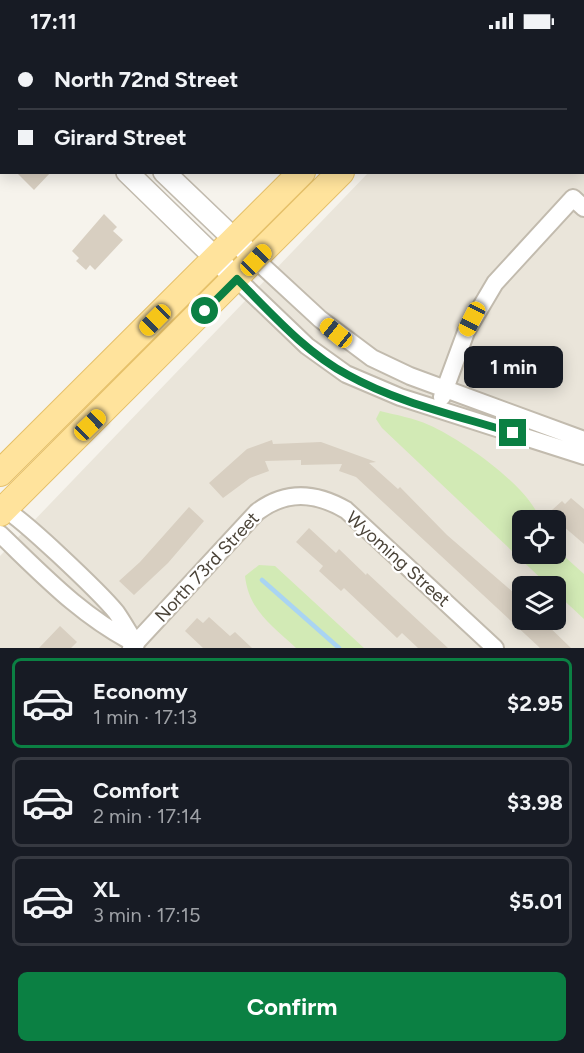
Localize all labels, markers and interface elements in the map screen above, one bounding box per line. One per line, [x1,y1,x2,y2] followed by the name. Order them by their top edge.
[30,8,77,35] text: 17:11
[54,66,238,93] text: North 72nd Street
[54,124,187,151] text: Girard Street
[237,241,275,279] car
[191,297,218,324] route start
[456,299,488,339] car
[136,301,174,339] car
[316,315,356,351] car
[464,346,562,388] callout: 1 min
[490,355,537,379] text: 1 min
[71,406,109,444] car
[499,419,526,446] route end
[150,507,264,627] street label: North 73rd Street
[342,507,455,611] street label: Wyoming Street
[512,510,566,630] map controls
[512,510,566,564] button: locate
[512,576,566,630] button: layers
[21,676,75,730] icon: car
[93,678,188,705] text: Economy
[507,690,563,717] text: $2.95
[93,705,197,729] text: 1 min · 17:13
[21,775,75,829] icon: car
[93,777,179,804] text: Comfort
[507,789,563,816] text: $3.98
[93,804,202,828] text: 2 min · 17:14
[21,874,75,928] icon: car
[93,876,120,903] text: XL
[509,888,563,915] text: $5.01
[93,903,200,927] text: 3 min · 17:15
[18,972,566,1041] button: Confirm

